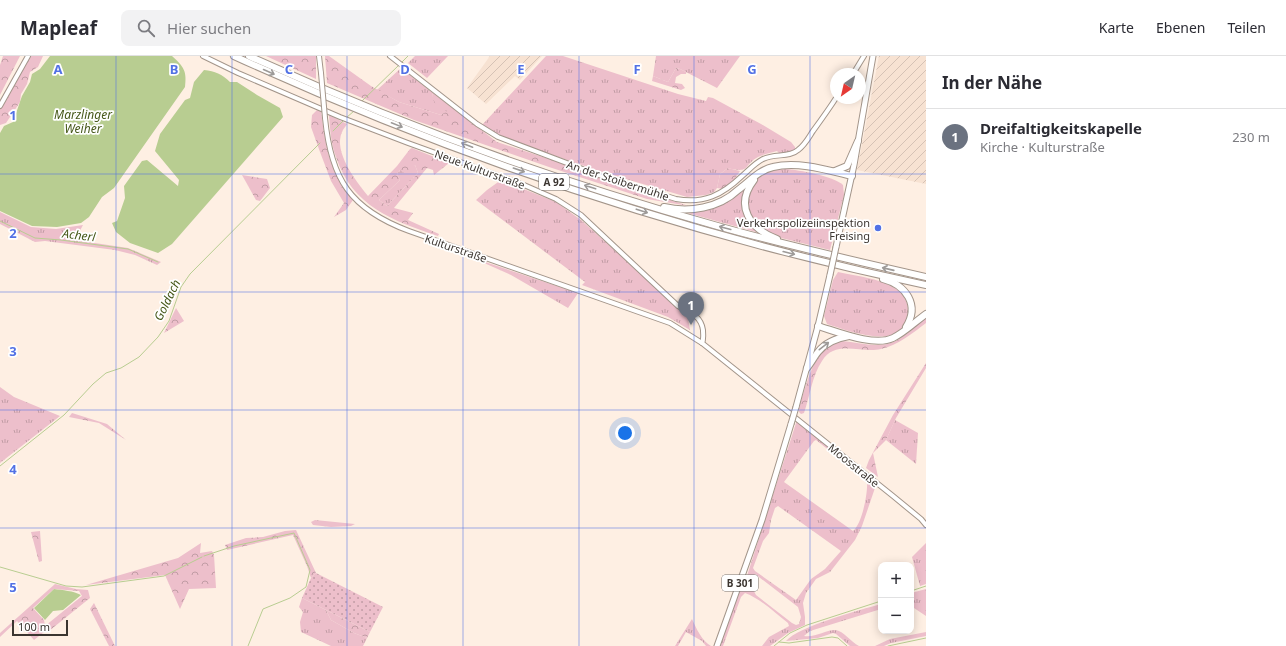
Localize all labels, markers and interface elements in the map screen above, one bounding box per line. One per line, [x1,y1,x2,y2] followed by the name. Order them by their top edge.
[121,10,401,46] search box
[20,15,97,41] text: Mapleaf
[135,17,157,39] icon: search
[167,18,251,38] text: Hier suchen
[1099,18,1134,37] text: Karte
[1156,18,1206,37] text: Ebenen
[1228,18,1266,37] text: Teilen
[54,60,63,78] text: A
[170,60,178,78] text: B
[285,60,293,78] text: C
[400,60,410,78] text: D
[517,60,525,78] text: E
[633,60,641,78] text: F
[747,60,757,78] text: G
[830,68,866,104] north arrow
[263,69,275,76] one-way arrow
[942,71,1042,94] text: In der Nähe
[9,106,17,124] text: 1
[54,106,113,137] water label: Marzlinger Weiher
[980,118,1142,138] text: Dreifaltigkeitskapelle
[390,122,402,129] one-way arrow
[951,128,959,146] text: 1
[1232,128,1270,146] text: 230 m
[980,138,1105,156] text: Kirche · Kulturstraße
[462,141,474,149] one-way arrow
[433,146,527,192] street label: Neue Kulturstraße
[565,156,671,204] street label: An der Stoibermühle
[512,167,524,175] one-way arrow
[539,174,569,190] road number: A 92
[584,183,597,190] one-way arrow
[635,208,648,215] one-way arrow
[737,215,870,243] place label: Verkehrspolizeiinspektion Freising
[873,223,883,233] marker: Verkehrspolizeiinspektion Freising
[9,224,17,242] text: 2
[61,224,97,246] water label: Acherl
[718,224,731,231] one-way arrow
[423,230,489,266] street label: Kulturstraße
[782,249,795,257] one-way arrow
[882,264,895,272] one-way arrow
[150,276,184,324] water label: Goldach
[678,292,704,325] pin: 1
[9,342,17,360] text: 3
[819,342,830,351] one-way arrow
[615,423,635,443] your location
[825,440,883,490] street label: Moosstraße
[9,460,17,478] text: 4
[878,562,914,634] map controls
[878,562,914,598] button: +
[722,575,758,591] road number: B 301
[9,578,17,596] text: 5
[878,598,914,634] button: −
[12,618,68,637] scale bar
[18,619,50,634] text: 100 m

